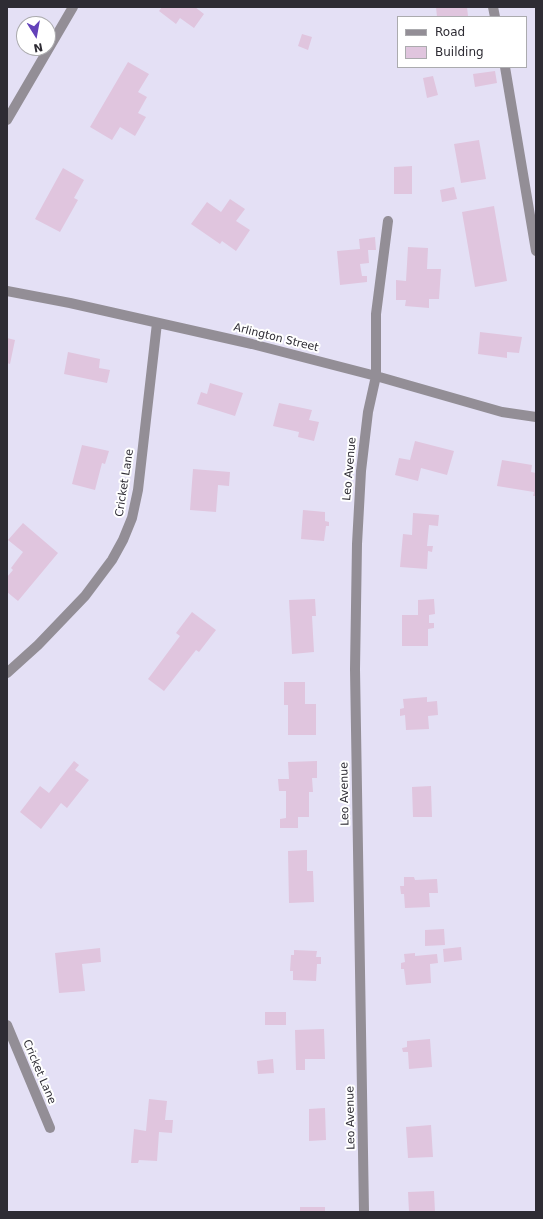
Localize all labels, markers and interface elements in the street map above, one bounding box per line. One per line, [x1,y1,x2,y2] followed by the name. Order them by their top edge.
[16,16,56,56] north arrow
[397,16,527,68] legend
[435,25,465,39] text: Road
[32,40,44,55] text: N
[435,45,484,59] text: Building
[232,321,320,355] street label: Arlington Street
[341,437,359,501] street label: Leo Avenue
[113,448,137,518] street label: Cricket Lane
[338,762,352,826] street label: Leo Avenue
[20,1038,58,1106] street label: Cricket Lane
[344,1086,358,1150] street label: Leo Avenue

